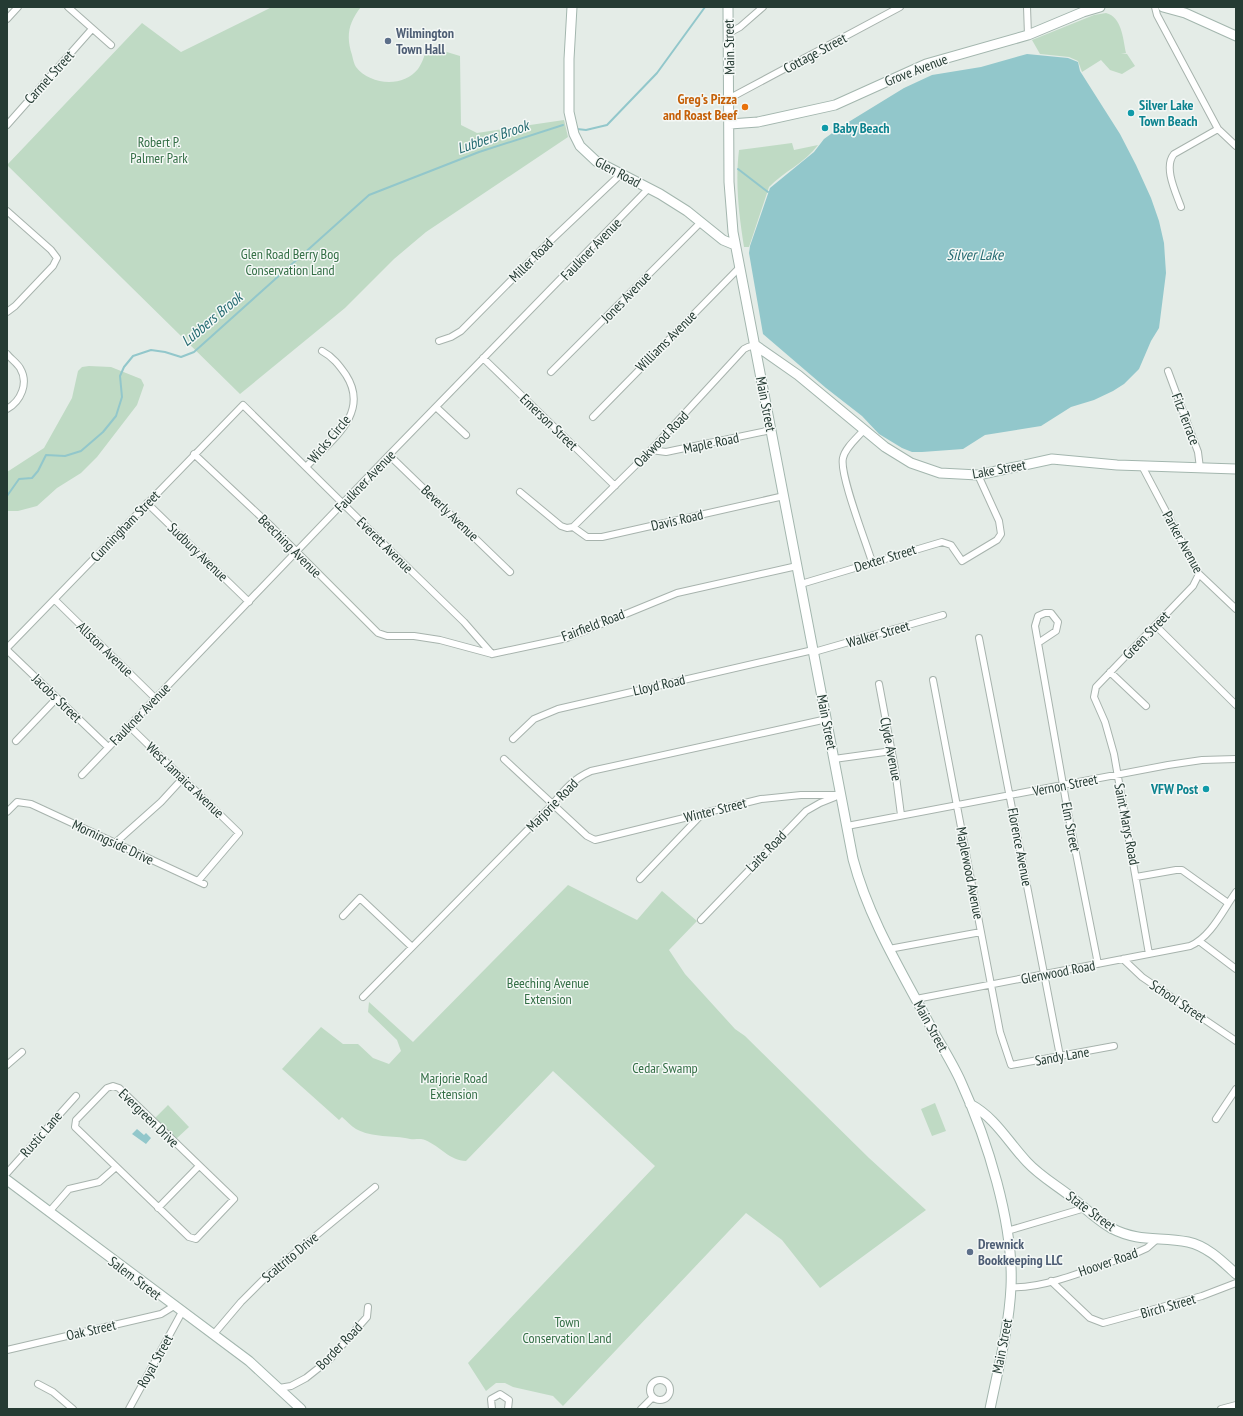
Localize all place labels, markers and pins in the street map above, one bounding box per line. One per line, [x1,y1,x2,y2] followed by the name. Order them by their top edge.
[395,24,454,58] place label: Wilmington Town Hall
[383,36,393,46] marker: Wilmington Town Hall
[663,90,738,124] place label: Greg's Pizza and Roast Beef
[1139,96,1198,130] place label: Silver Lake Town Beach
[740,102,750,112] marker: Greg's Pizza and Roast Beef
[1126,108,1136,118] marker: Silver Lake Town Beach
[833,119,890,137] place label: Baby Beach
[820,123,830,133] marker: Baby Beach
[1150,780,1198,798] place label: VFW Post
[1201,784,1211,794] marker: VFW Post
[978,1235,1063,1269] place label: Drewnick Bookkeeping LLC
[965,1247,975,1257] marker: Drewnick Bookkeeping LLC

